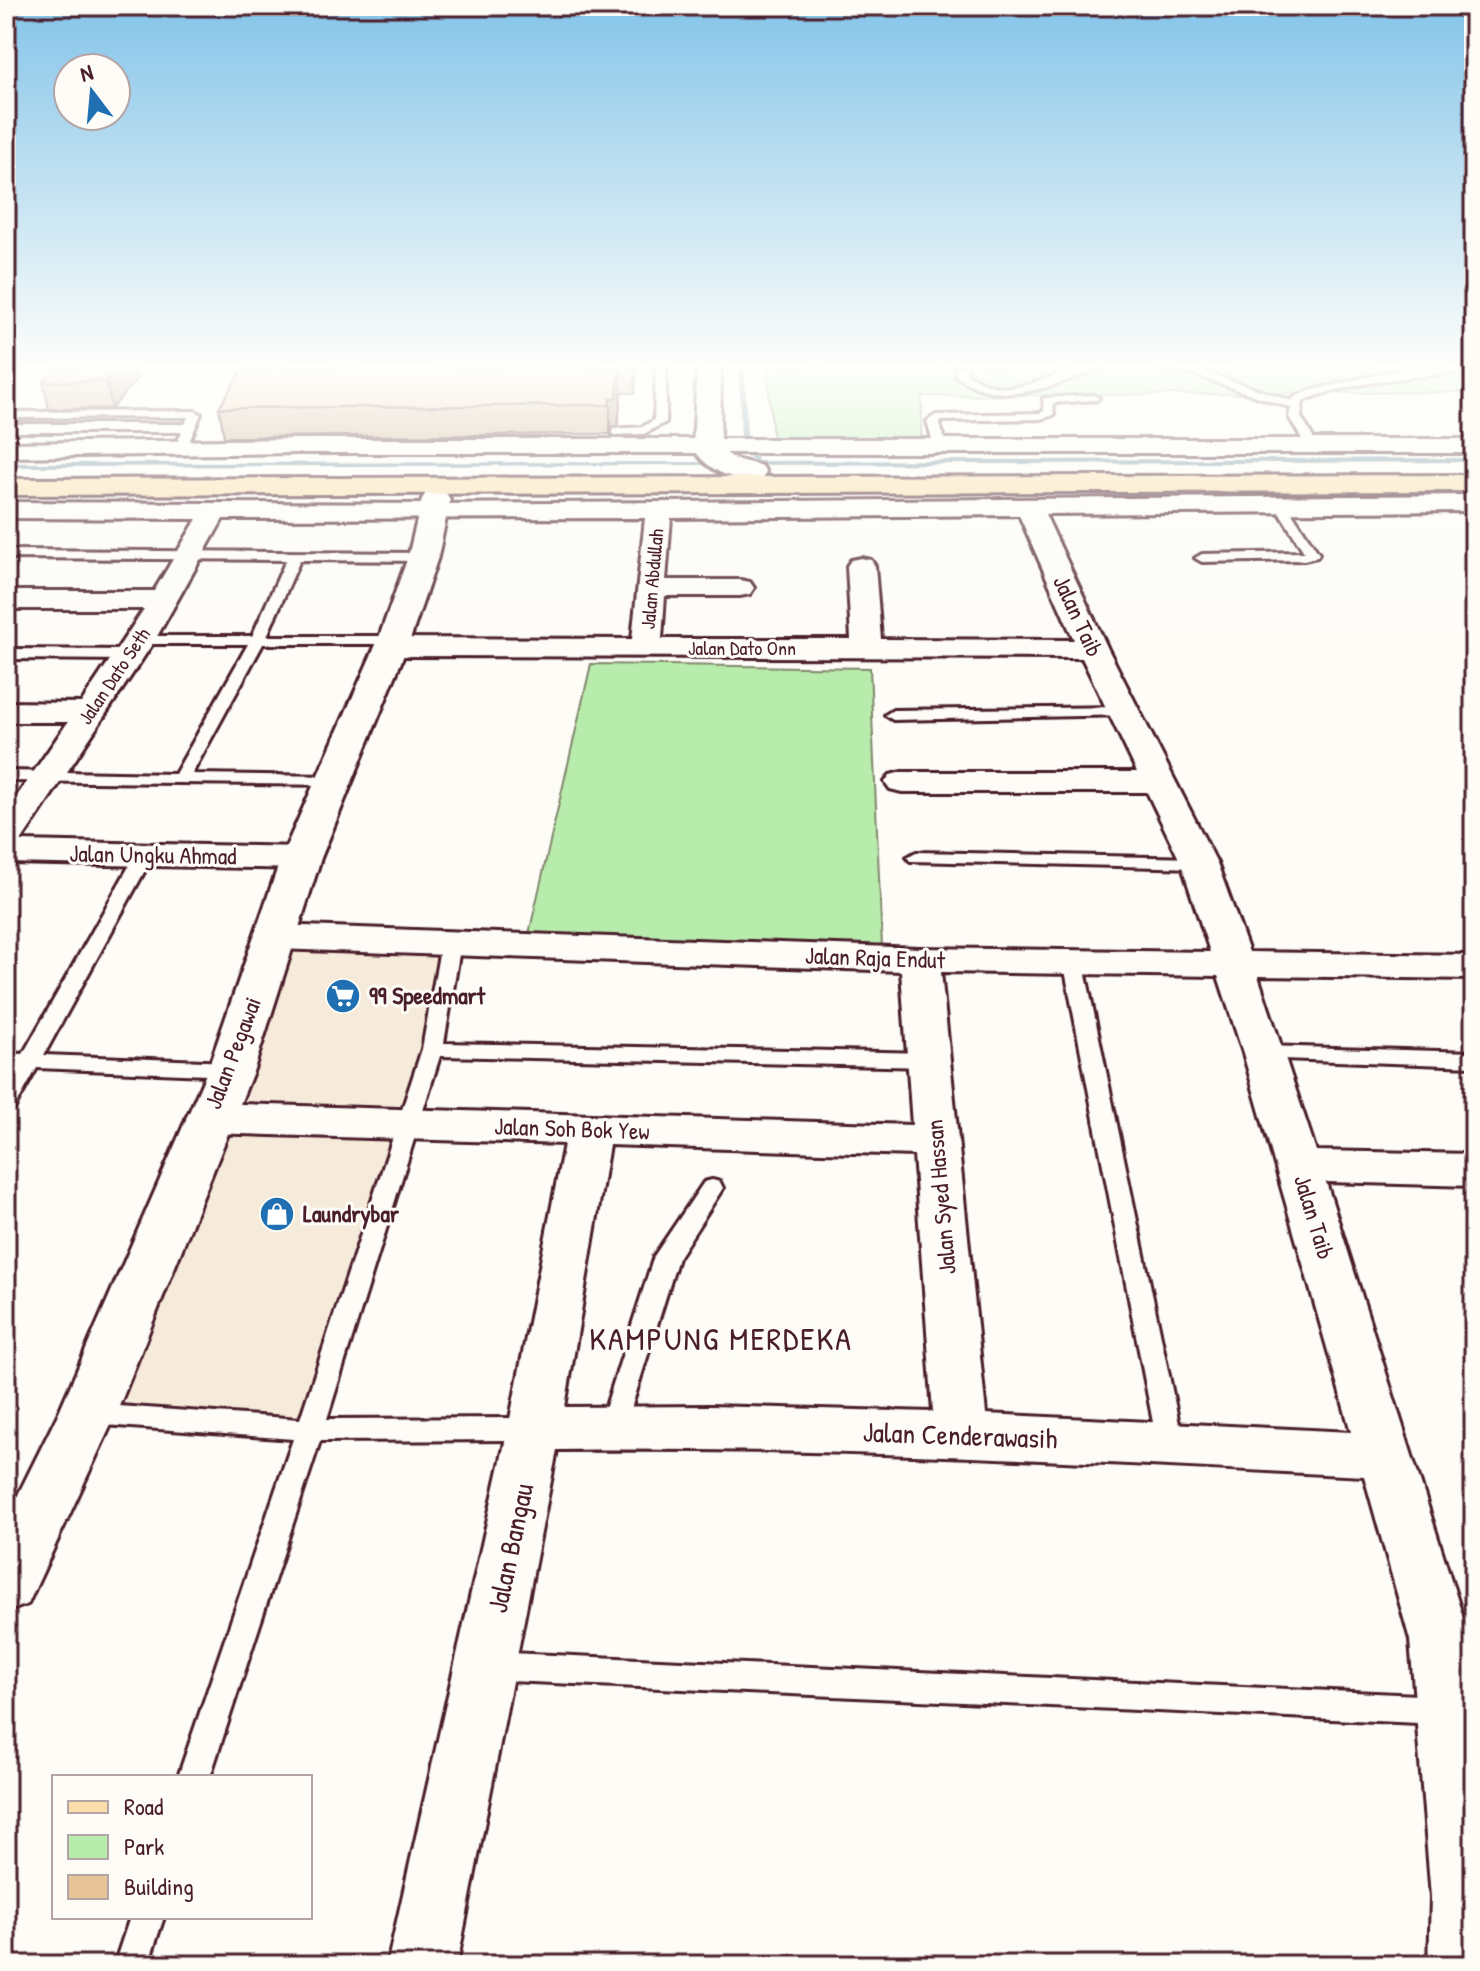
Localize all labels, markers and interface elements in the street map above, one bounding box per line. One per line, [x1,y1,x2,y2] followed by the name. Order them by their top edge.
[52,52,132,132] north arrow
[77,57,97,89] text: N
[634,528,669,630] street label: Jalan Abdullah
[1046,570,1112,661] street label: Jalan Taib
[71,622,156,729] street label: Jalan Dato Seth
[688,634,796,661] street label: Jalan Dato Onn
[69,837,237,871] street label: Jalan Ungku Ahmad
[805,939,946,975] street label: Jalan Raja Endut
[324,977,362,1015] supermarket icon: 99 Speedmart
[369,979,486,1012] place label: 99 Speedmart
[196,992,268,1113] street label: Jalan Pegawai
[494,1109,650,1147] street label: Jalan Soh Bok Yew
[917,1118,963,1276] street label: Jalan Syed Hassan
[1287,1171,1343,1263] street label: Jalan Taib
[258,1195,296,1233] shop icon: Laundrybar
[303,1197,400,1230] place label: Laundrybar
[589,1317,853,1360] district label: KAMPUNG MERDEKA
[862,1413,1058,1457] street label: Jalan Cenderawasih
[478,1480,542,1616] street label: Jalan Bangau
[52,1775,312,1919] legend
[124,1790,163,1822] text: Road
[124,1830,164,1862] text: Park
[124,1870,194,1902] text: Building

